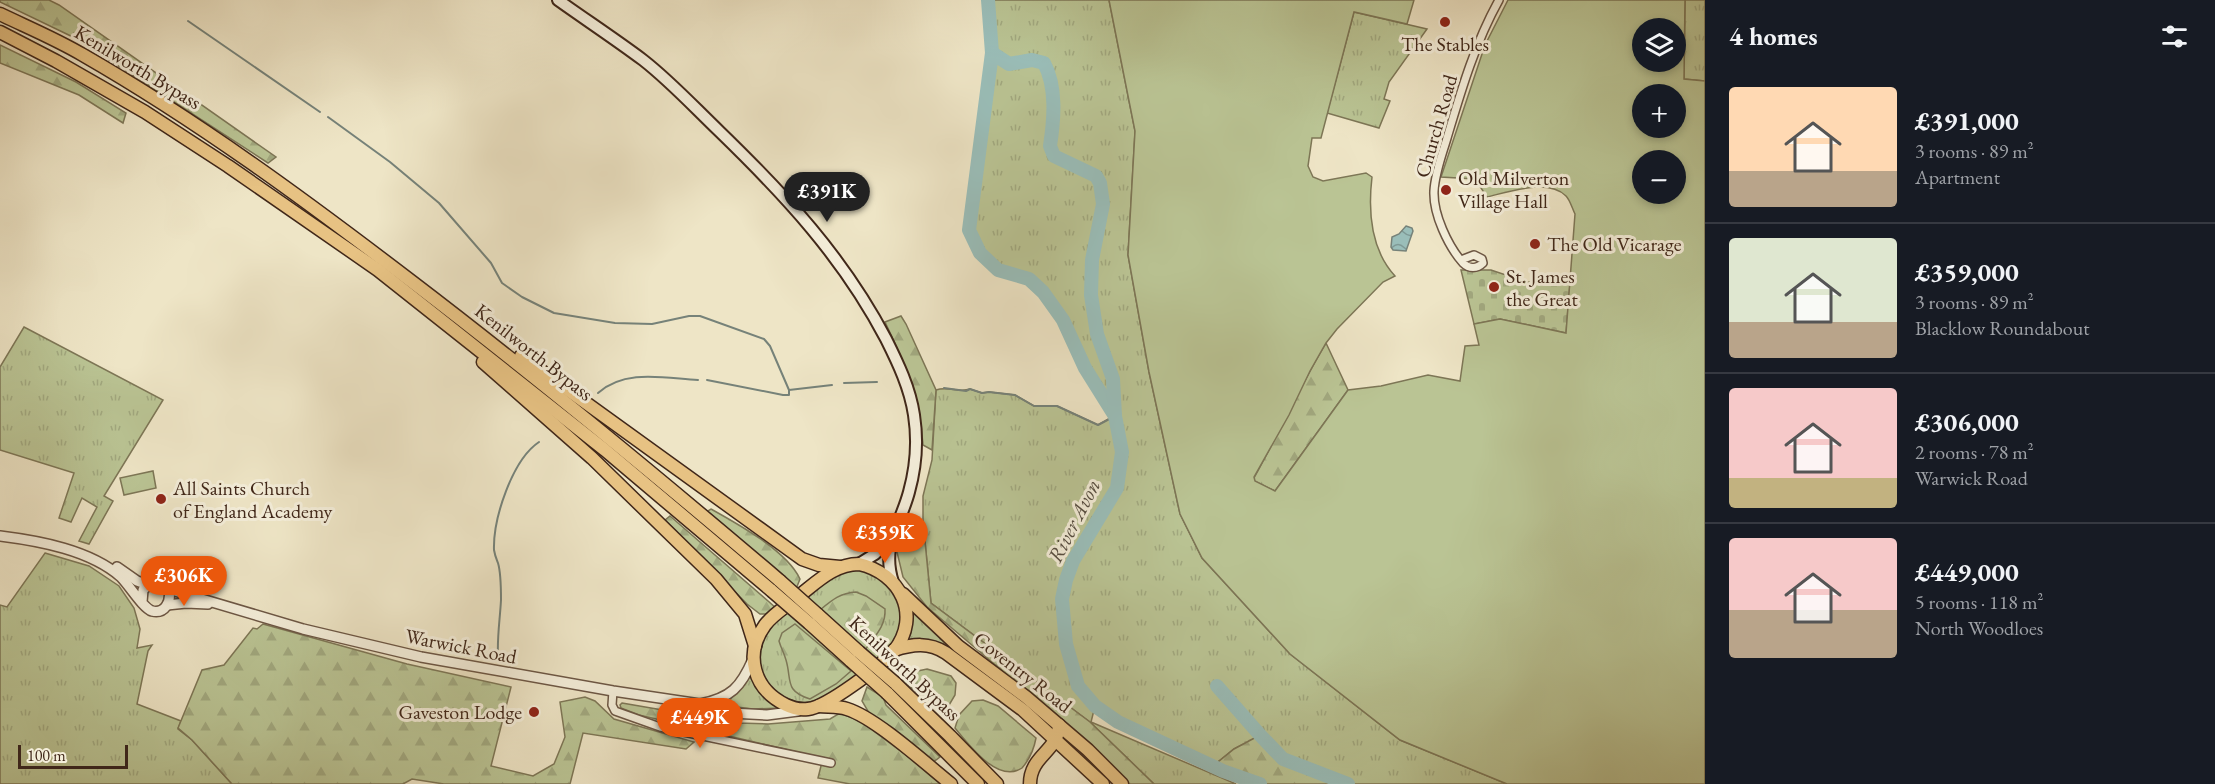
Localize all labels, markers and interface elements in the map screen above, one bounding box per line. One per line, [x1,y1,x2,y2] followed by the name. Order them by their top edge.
[1438,15,1452,29] marker: The Stables
[1632,18,1686,204] map controls
[1632,18,1686,72] button: layers
[70,19,206,115] street label: Kenilworth Bypass
[1729,19,1818,53] text: 4 homes
[2158,20,2191,53] icon: filters
[1401,31,1489,57] place label: The Stables
[1409,71,1463,181] street label: Church Road
[1632,84,1686,138] button: +
[1915,104,2019,138] text: £391,000
[1777,111,1849,183] icon: home
[1915,138,2034,164] text: 3 rooms · 89 m²
[1632,150,1686,204] button: −
[1915,164,2000,190] text: Apartment
[1458,165,1570,214] place label: Old Milverton Village Hall
[785,172,869,223] pin: £391K
[798,178,856,204] text: £391K
[1439,183,1453,197] marker: Old Milverton Village Hall
[1547,231,1682,257] place label: The Old Vicarage
[1528,237,1542,251] marker: The Old Vicarage
[1915,255,2019,289] text: £359,000
[1777,262,1849,334] icon: home
[1506,263,1578,312] place label: St. James the Great
[1487,280,1501,294] marker: St. James the Great
[1915,289,2034,315] text: 3 rooms · 89 m²
[469,298,599,406] street label: Kenilworth Bypass
[1915,315,2090,341] text: Blacklow Roundabout
[1915,405,2019,439] text: £306,000
[1777,412,1849,484] icon: home
[1915,439,2034,465] text: 2 rooms · 78 m²
[1915,465,2028,491] text: Warwick Road
[172,475,333,524] place label: All Saints Church of England Academy
[1041,475,1106,567] water label: River Avon
[154,492,168,506] marker: All Saints Church of England Academy
[843,513,927,564] pin: £359K
[856,519,914,545] text: £359K
[1915,555,2019,589] text: £449,000
[142,556,226,607] pin: £306K
[155,562,213,588] text: £306K
[1777,562,1849,634] icon: home
[1915,589,2043,615] text: 5 rooms · 118 m²
[844,610,966,726] street label: Kenilworth Bypass
[1915,615,2043,641] text: North Woodloes
[403,622,520,670] street label: Warwick Road
[969,625,1078,719] street label: Coventry Road
[658,698,742,749] pin: £449K
[398,699,522,725] place label: Gaveston Lodge
[671,704,729,730] text: £449K
[527,705,541,719] marker: Gaveston Lodge
[18,742,128,770] scale bar
[27,745,66,766] text: 100 m

